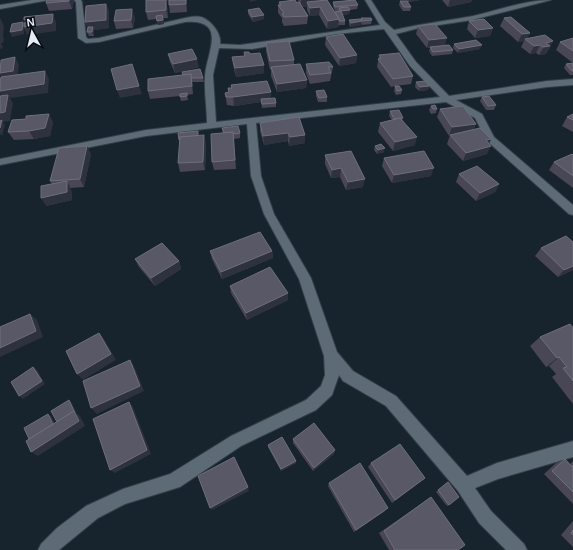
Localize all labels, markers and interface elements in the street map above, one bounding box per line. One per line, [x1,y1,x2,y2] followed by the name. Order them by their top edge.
[12,12,52,52] north arrow
[26,16,35,29] text: N

